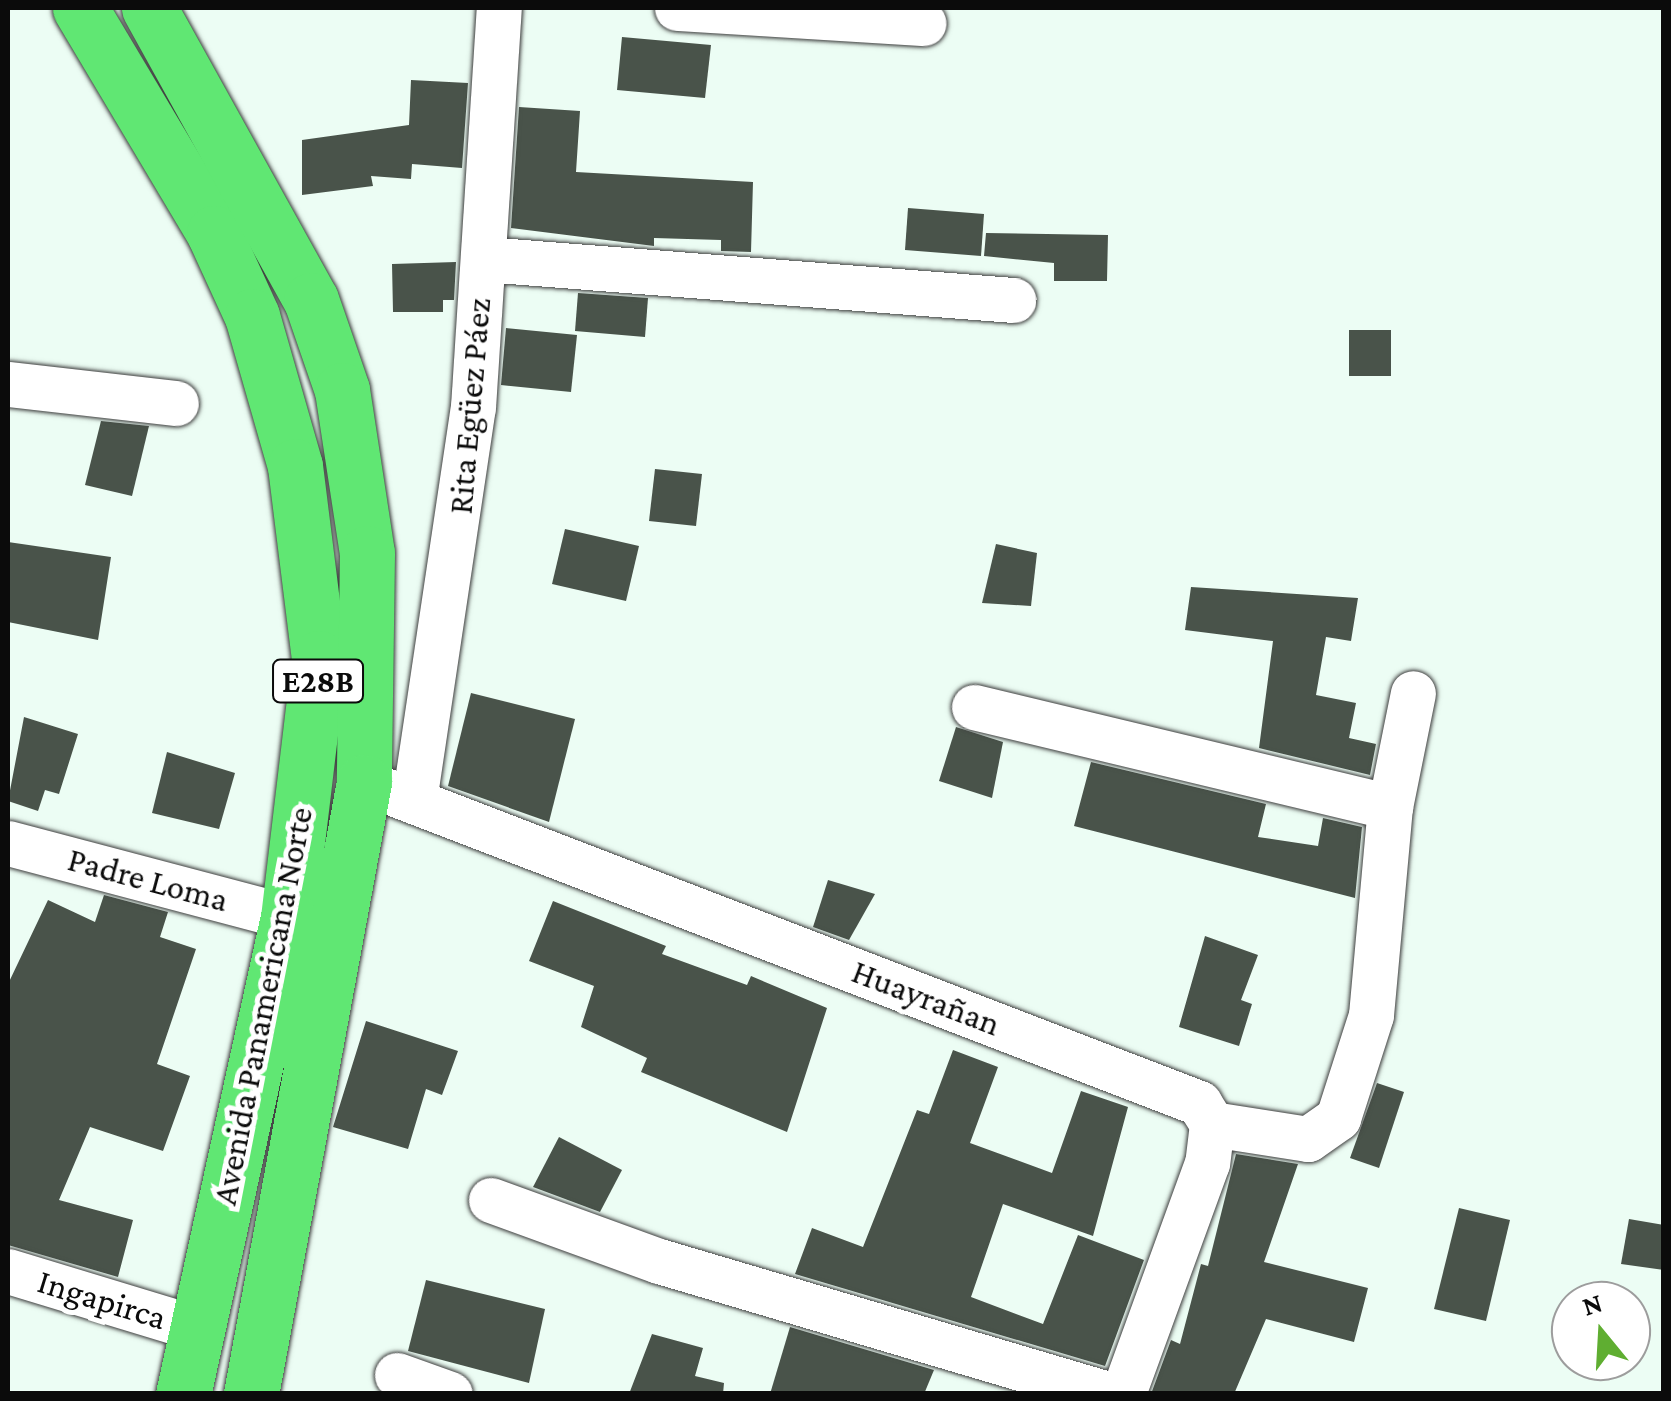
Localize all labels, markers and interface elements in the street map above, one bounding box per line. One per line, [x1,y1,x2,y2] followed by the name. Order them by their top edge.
[440,296,500,516] street label: Rita Egüez Páez
[270,654,366,708] road number: E28B
[204,803,322,1209] street label: Avenida Panamericana Norte
[63,838,233,922] street label: Padre Loma
[846,951,1006,1045] street label: Huayrañan
[33,1261,171,1339] street label: Ingapirca
[1551,1281,1651,1381] north arrow
[1578,1286,1606,1322] text: N

